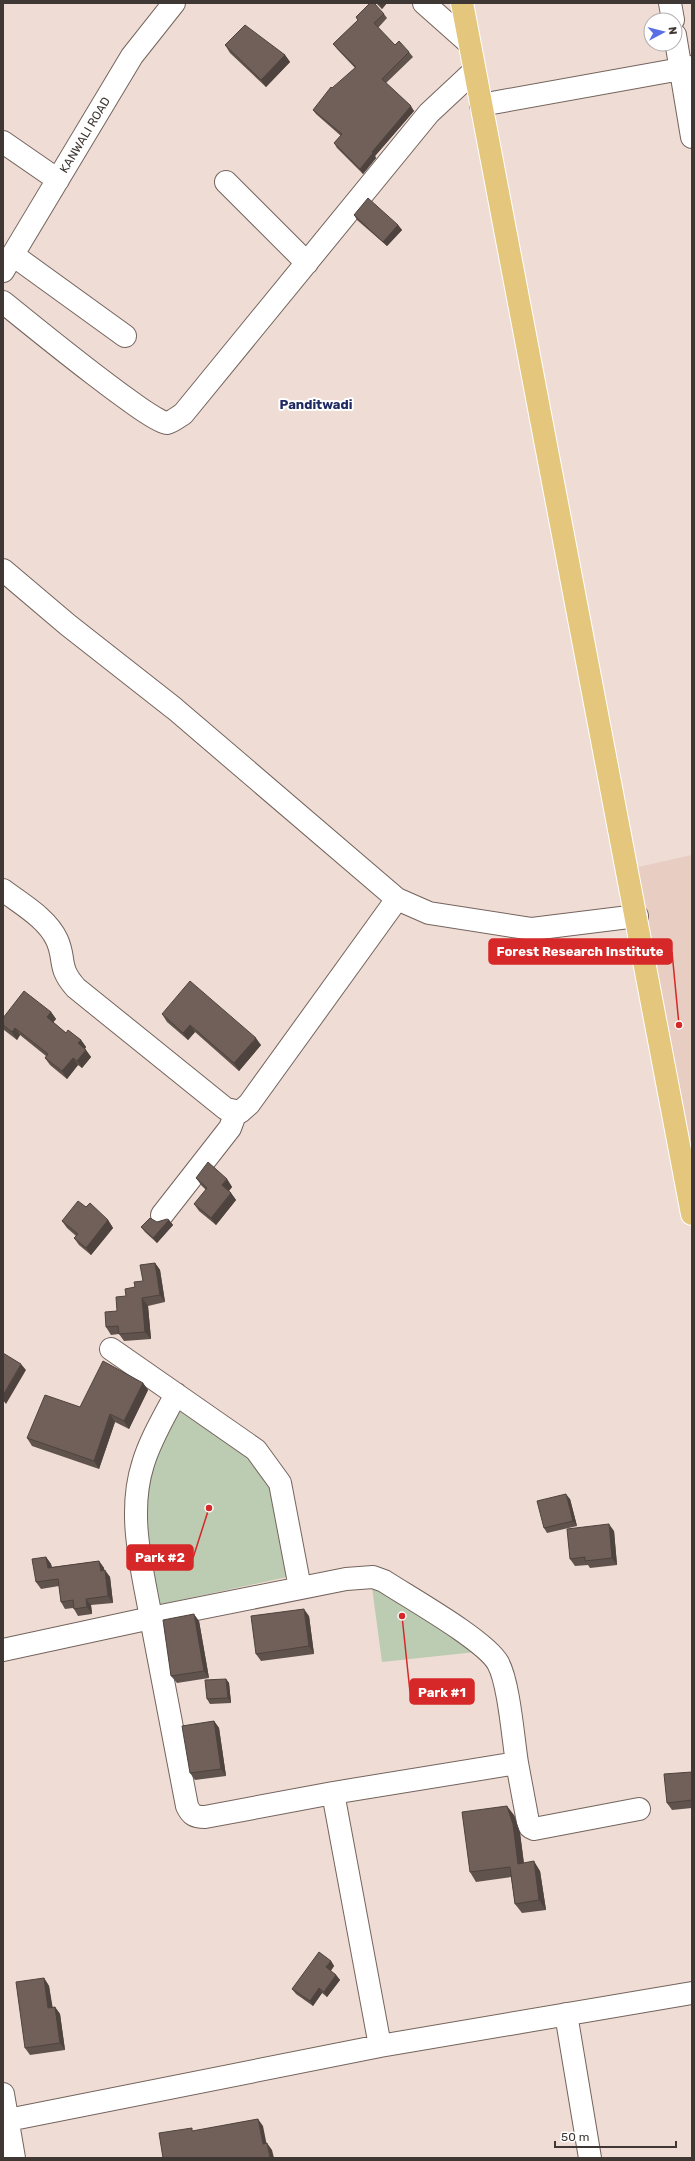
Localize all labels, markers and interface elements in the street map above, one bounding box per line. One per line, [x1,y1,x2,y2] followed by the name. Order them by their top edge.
[643,12,683,52] north arrow
[665,26,679,36] text: N
[57,95,113,175] street label: KANWALI ROAD
[280,397,352,412] district label: Panditwadi
[489,939,672,964] callout: Forest Research Institute
[496,944,664,959] text: Forest Research Institute
[127,1545,193,1570] callout: Park #2
[135,1550,185,1565] text: Park #2
[410,1679,474,1704] callout: Park #1
[418,1685,466,1700] text: Park #1
[555,2123,676,2149] scale bar
[561,2130,589,2144] text: 50 m

